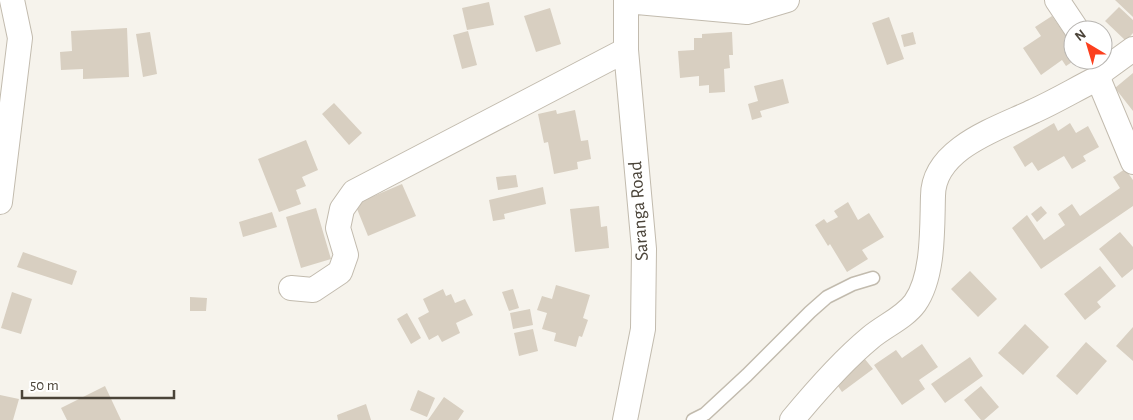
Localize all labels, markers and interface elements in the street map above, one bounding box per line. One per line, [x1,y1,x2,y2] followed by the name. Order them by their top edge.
[1063,20,1113,70] north arrow
[1072,27,1089,44] text: N
[626,160,652,262] street label: Saranga Road
[22,368,175,400] scale bar
[30,378,59,393] text: 50 m

